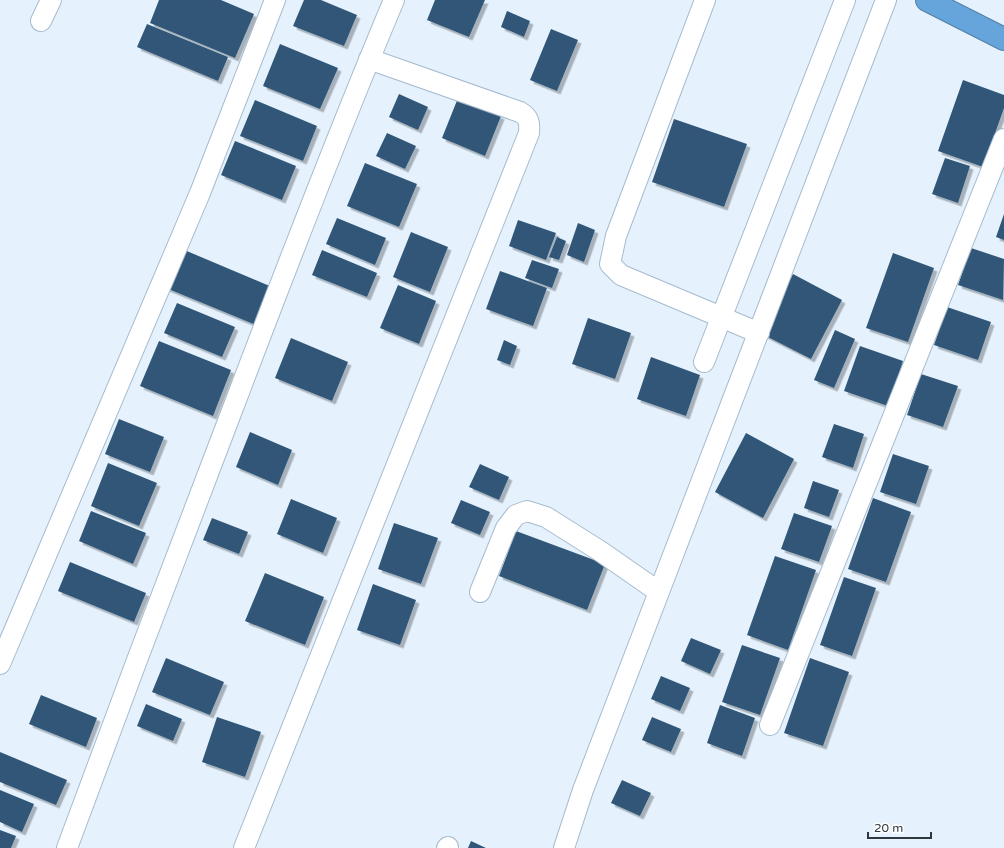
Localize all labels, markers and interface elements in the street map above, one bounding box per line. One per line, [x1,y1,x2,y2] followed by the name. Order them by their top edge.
[868,814,931,840] scale bar
[874,821,903,835] text: 20 m

